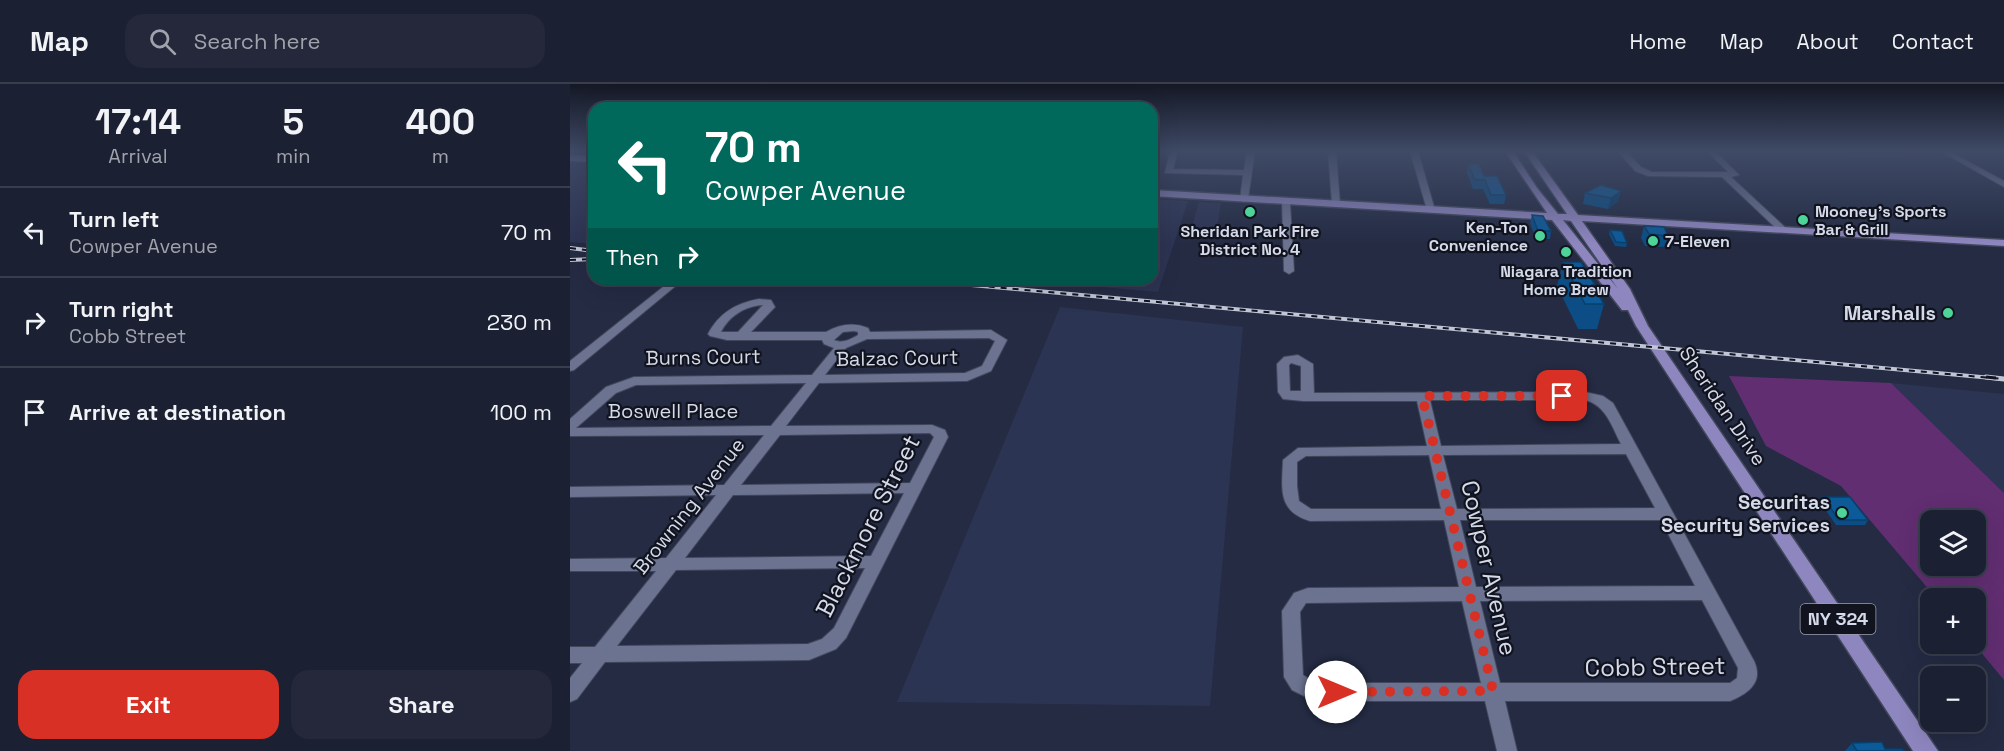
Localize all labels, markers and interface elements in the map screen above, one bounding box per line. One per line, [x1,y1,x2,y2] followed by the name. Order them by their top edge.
[125,14,545,68] search box
[30,23,89,59] text: Map
[146,25,179,58] icon: search
[194,27,321,55] text: Search here
[1629,28,1687,55] text: Home
[1720,28,1764,55] text: Map
[1797,28,1859,55] text: About
[1892,28,1974,55] text: Contact
[95,99,181,145] text: 17:14
[282,99,304,145] text: 5
[405,99,475,145] text: 400
[705,121,802,174] text: 70 m
[606,126,684,204] icon: left
[108,143,168,169] text: Arrival
[276,143,310,169] text: min
[432,143,449,169] text: m
[705,173,906,208] text: Cowper Avenue
[1815,201,1946,240] place label: Mooney's Sports Bar & Grill
[69,205,159,233] text: Turn left
[1243,205,1257,219] marker: Sheridan Park Fire District No. 4
[1796,213,1810,227] marker: Mooney's Sports Bar & Grill
[18,216,51,249] icon: left
[1429,217,1528,256] place label: Ken-Ton Convenience
[501,218,552,246] text: 70 m
[1180,221,1320,260] place label: Sheridan Park Fire District No. 4
[1533,229,1547,243] marker: Ken-Ton Convenience
[1665,231,1730,252] place label: 7-Eleven
[69,233,218,259] text: Cowper Avenue
[1646,234,1660,248] marker: 7-Eleven
[671,240,704,273] icon: right
[606,243,659,271] text: Then
[1559,245,1573,259] marker: Niagara Tradition Home Brew
[1500,261,1632,300] place label: Niagara Tradition Home Brew
[69,295,174,323] text: Turn right
[1844,300,1936,326] place label: Marshalls
[18,306,51,339] icon: right
[1941,306,1955,320] marker: Marshalls
[487,308,552,336] text: 230 m
[69,323,186,349] text: Cobb Street
[1673,341,1773,471] street label: Sheridan Drive
[645,343,761,371] street label: Burns Court
[836,344,958,372] street label: Balzac Court
[1536,370,1587,421] pin
[1545,379,1578,412] icon: arrive
[18,396,51,429] icon: arrive
[69,398,286,426] text: Arrive at destination
[490,398,552,426] text: 100 m
[608,398,738,424] street label: Boswell Place
[808,430,927,622] street label: Blackmore Street
[628,432,750,580] street label: Browning Avenue
[1454,477,1525,658] street label: Cowper Avenue
[1661,489,1830,538] place label: Securitas Security Services
[1835,506,1849,520] marker: Securitas Security Services
[1920,510,1986,732] map controls
[1920,510,1986,576] button: layers
[1920,588,1986,654] button: +
[1800,604,1876,634] road number: NY 324
[1584,650,1726,683] street label: Cobb Street
[1304,660,1368,724] position arrow
[1920,666,1986,732] button: −
[18,670,279,739] button: Exit
[291,670,552,739] button: Share

